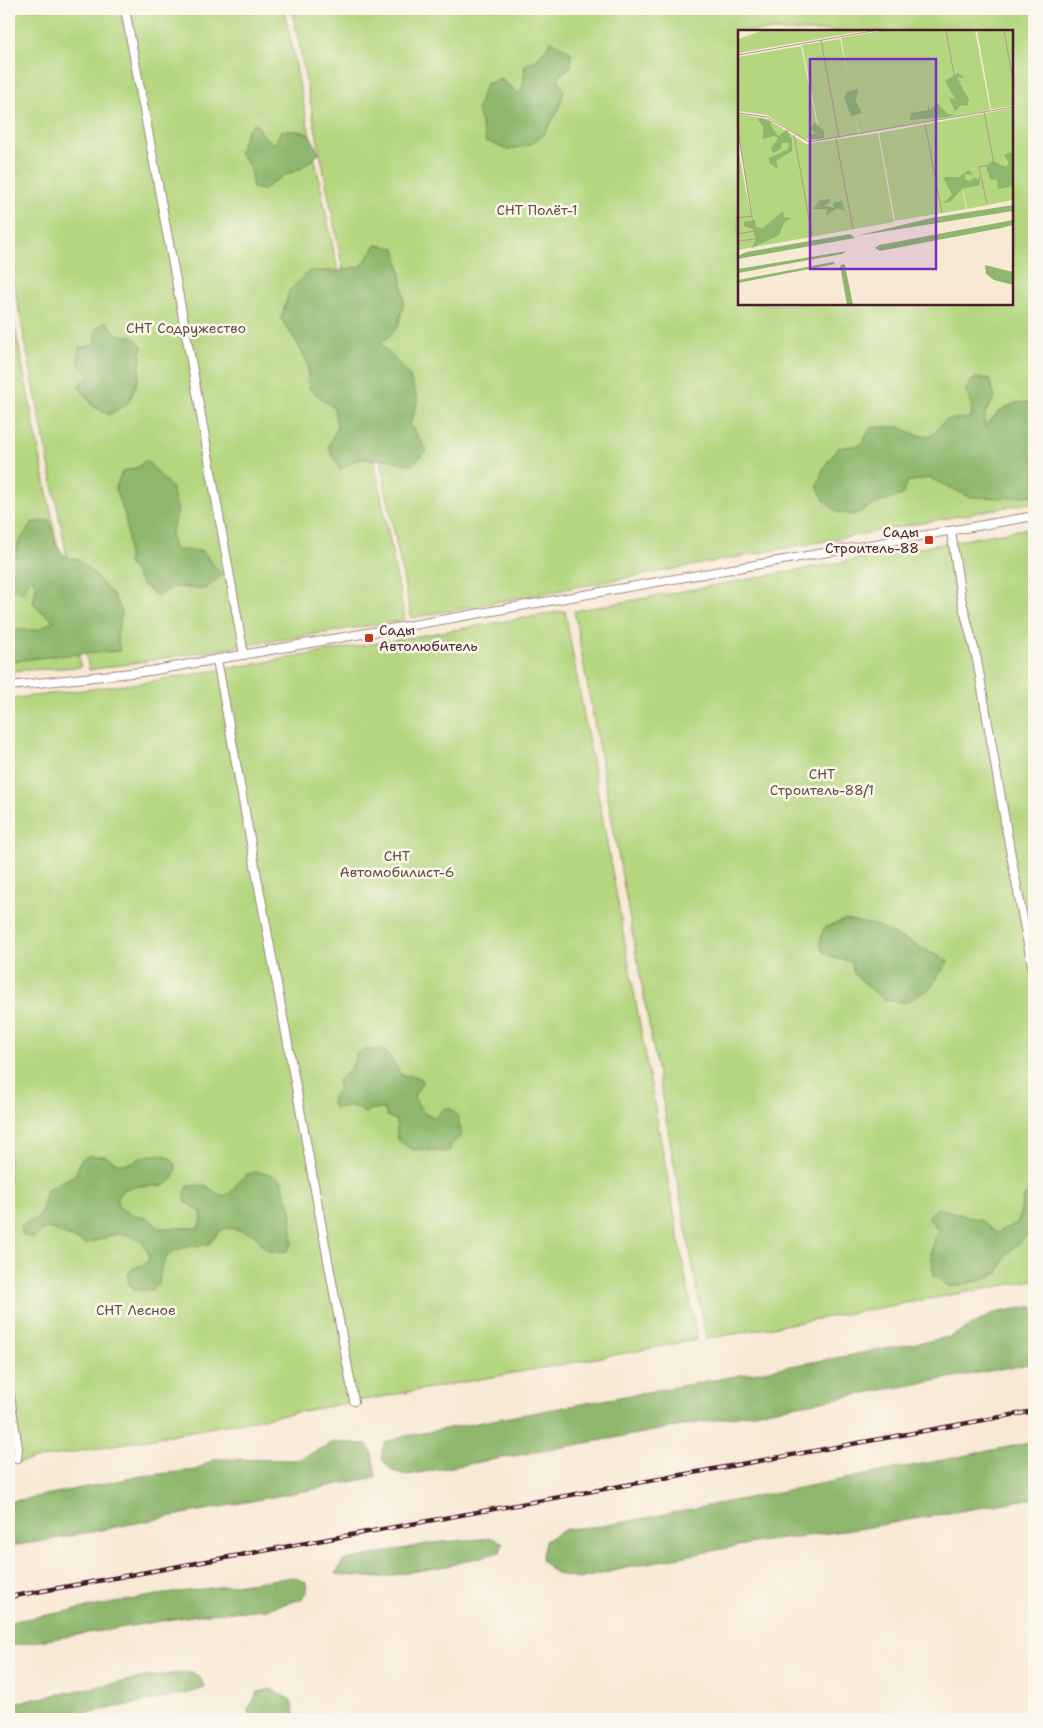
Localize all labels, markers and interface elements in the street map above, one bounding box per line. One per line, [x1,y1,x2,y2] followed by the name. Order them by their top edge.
[738,30,1013,305] inset map
[496,201,578,219] park label: СНТ Полёт-1
[126,319,246,337] park label: СНТ Содружество
[825,523,919,557] place label: Сады Строитель-88
[923,534,935,546] marker: Сады Строитель-88
[379,621,478,655] place label: Сады Автолюбитель
[363,632,375,644] marker: Сады Автолюбитель
[770,765,874,799] park label: СНТ Строитель-88/1
[340,847,454,881] park label: СНТ Автомобилист-6
[96,1301,176,1319] park label: СНТ Лесное

